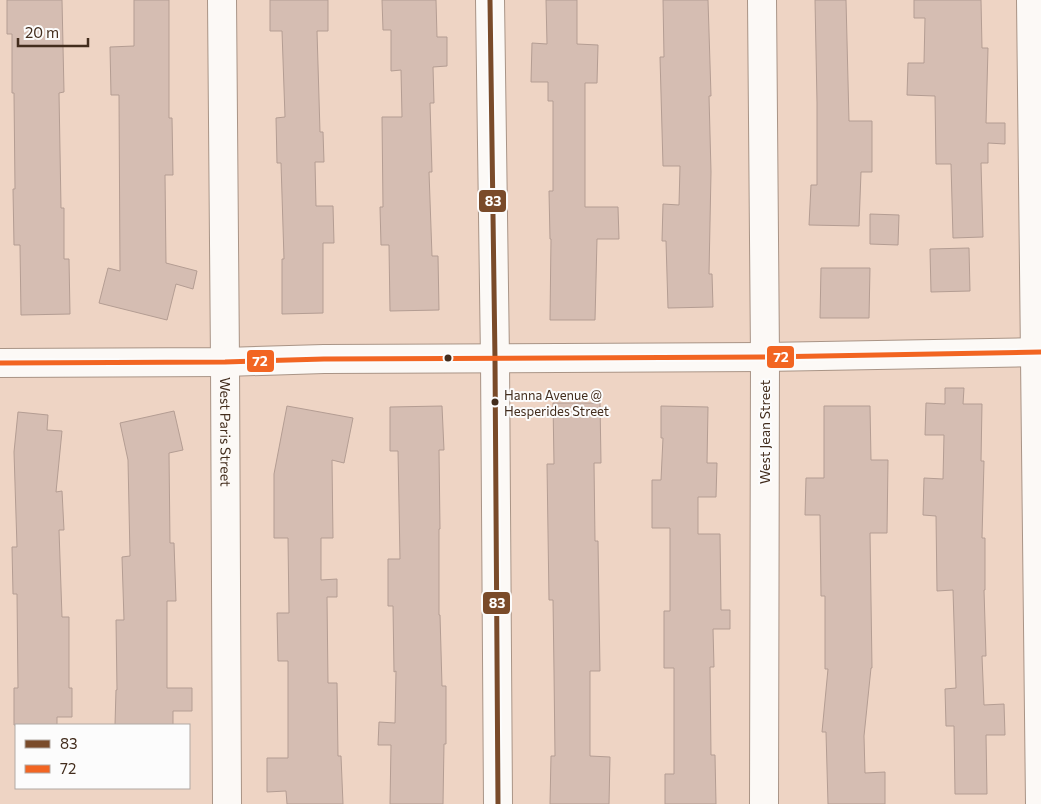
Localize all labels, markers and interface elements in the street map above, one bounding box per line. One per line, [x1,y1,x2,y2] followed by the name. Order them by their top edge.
[18,15,88,47] scale bar
[25,23,59,41] text: 20 m
[478,189,507,213] line badge: 83
[485,192,501,209] text: 83
[766,345,795,369] line badge: 72
[773,348,789,365] text: 72
[246,349,275,373] line badge: 72
[252,352,268,369] text: 72
[443,353,453,363] unlabelled marker
[217,377,235,487] street label: West Paris Street
[756,379,773,484] street label: West Jean Street
[504,387,609,419] place label: Hanna Avenue @ Hesperides Street
[490,397,500,407] marker: Hanna Avenue @ Hesperides Street
[482,591,511,615] line badge: 83
[489,594,505,611] text: 83
[15,724,190,789] legend
[60,734,78,752] text: 83
[60,759,76,777] text: 72

